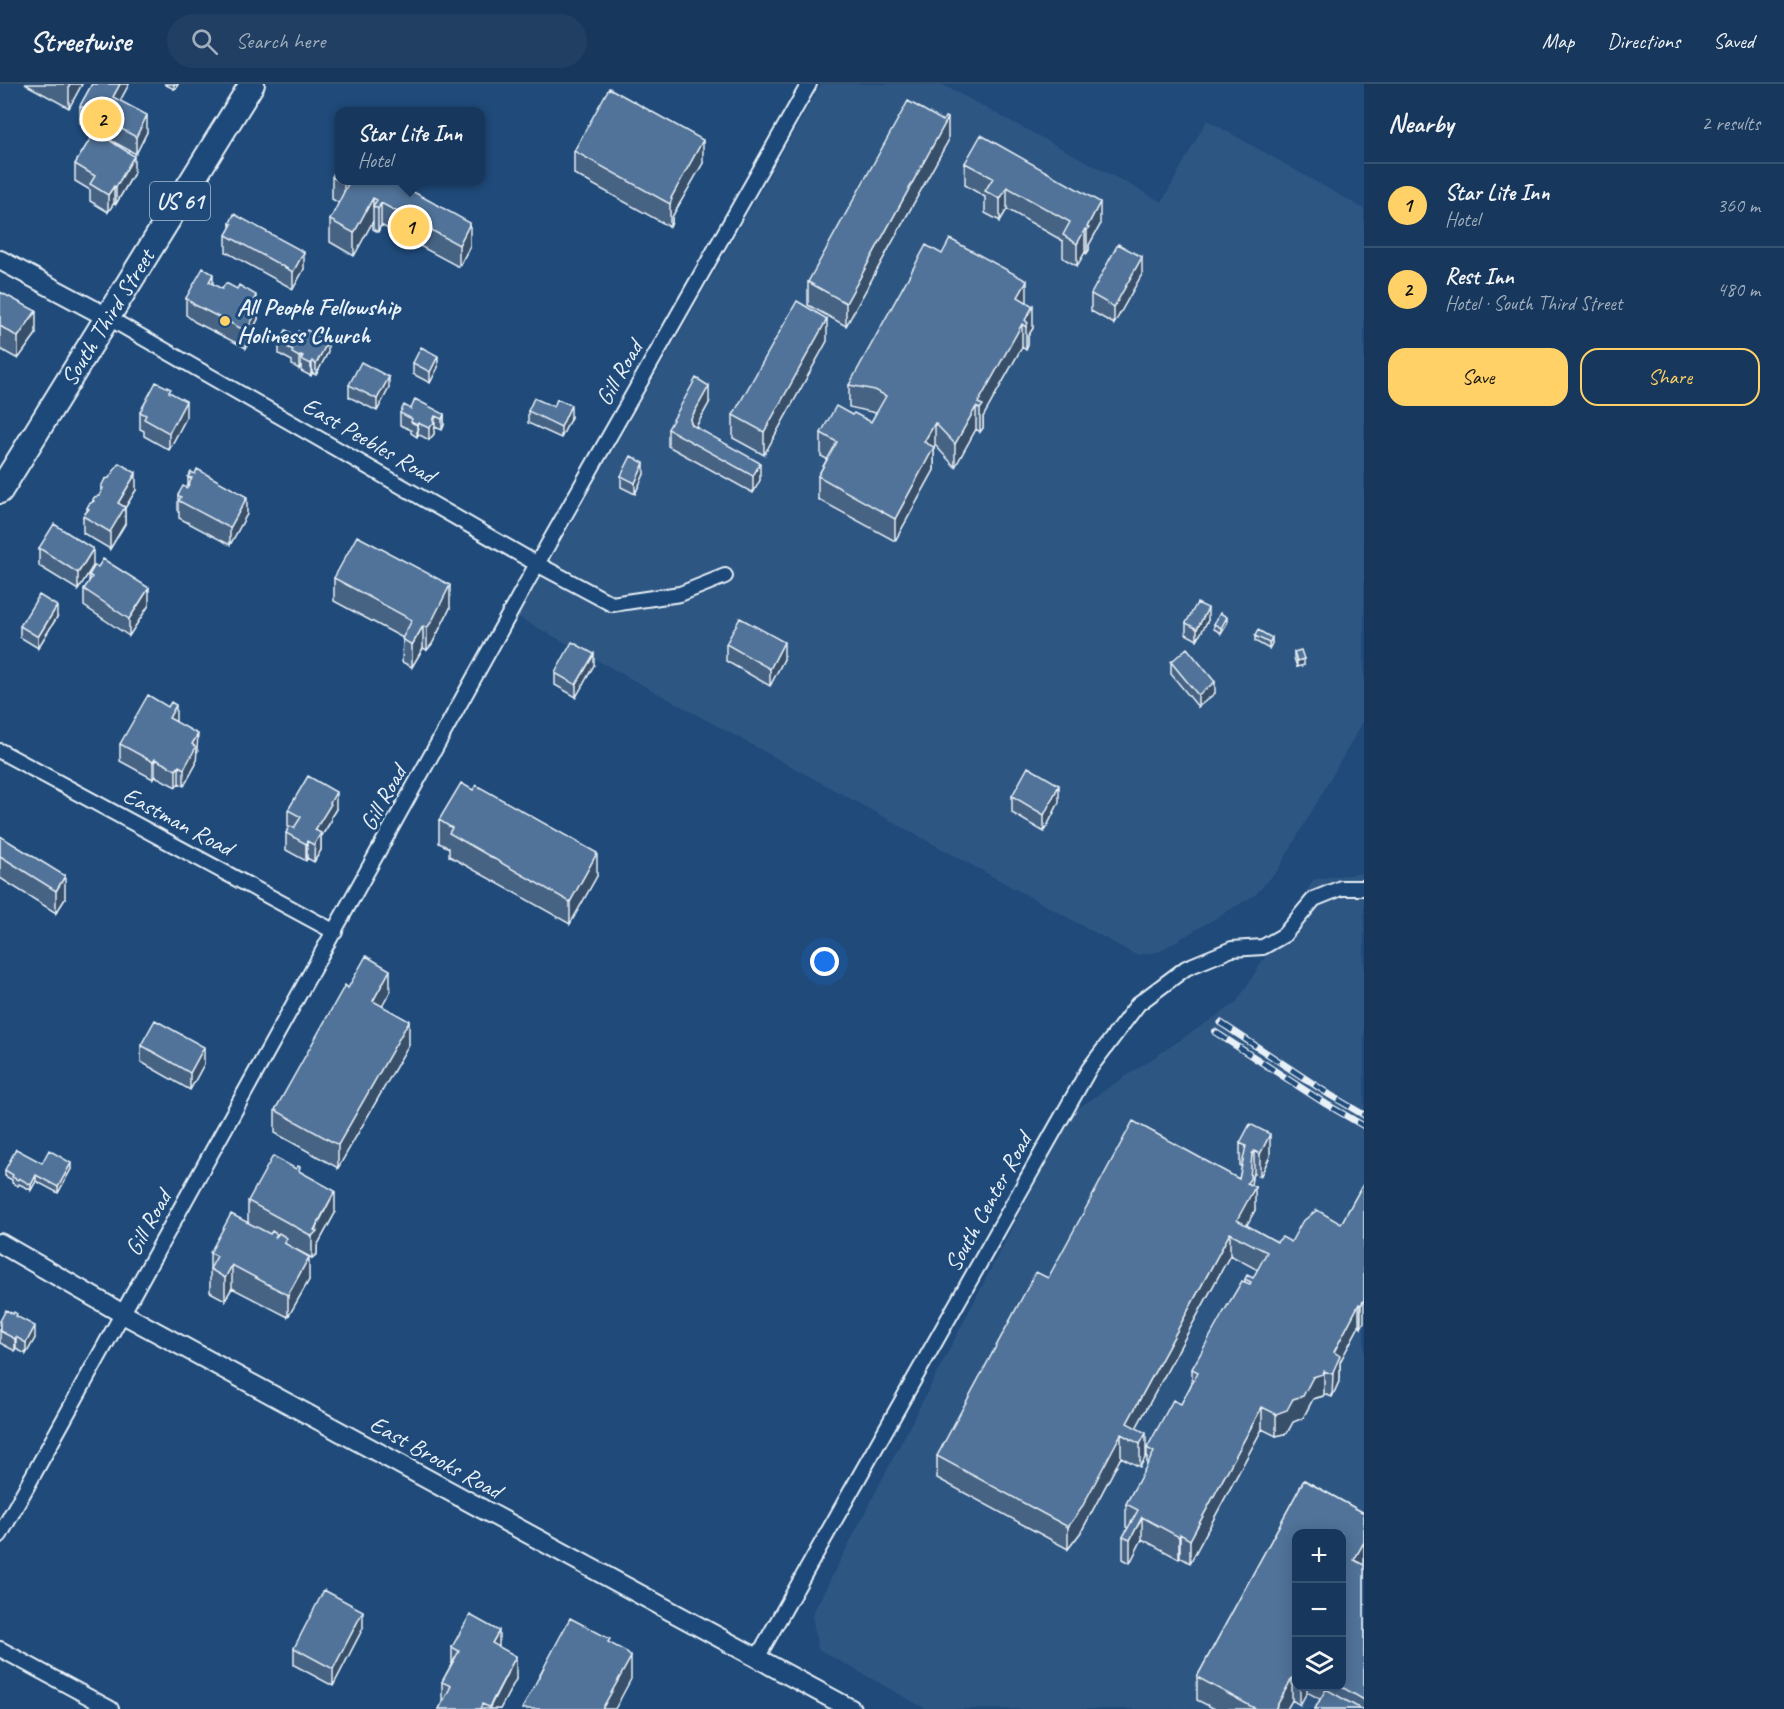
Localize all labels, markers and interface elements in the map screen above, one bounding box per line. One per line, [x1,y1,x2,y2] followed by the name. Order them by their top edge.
[167,14,587,68] search box
[30,24,131,59] text: Streetwise
[188,25,221,58] icon: search
[236,27,325,55] text: Search here
[1542,28,1574,54] text: Map
[1607,28,1680,54] text: Directions
[1713,28,1754,54] text: Saved
[82,96,122,141] pin: 2
[335,107,485,185] popup
[1388,107,1453,140] text: Nearby
[1701,111,1760,136] text: 2 results
[358,120,462,148] text: Star Lite Inn
[358,148,393,173] text: Hotel
[1445,179,1549,207] text: Star Lite Inn
[150,182,210,220] road number: US 61
[1403,193,1412,218] text: 1
[1717,193,1760,218] text: 360 m
[390,204,430,250] pin: 1
[1445,207,1480,232] text: Hotel
[54,242,162,391] street label: South Third Street
[1445,263,1514,291] text: Rest Inn
[1403,277,1412,302] text: 2
[1717,277,1760,302] text: 480 m
[1445,291,1622,316] text: Hotel · South Third Street
[237,292,402,350] place label: All People Fellowship Holiness Church
[218,314,232,328] marker: All People Fellowship Holiness Church
[588,332,651,411] street label: Gill Road
[1388,348,1568,406] button: Save
[1580,348,1760,406] button: Share
[297,390,444,492] street label: East Peebles Road
[353,757,415,836] street label: Gill Road
[118,780,241,864] street label: Eastman Road
[810,947,839,976] your location
[938,1124,1040,1277] street label: South Center Road
[118,1182,180,1261] street label: Gill Road
[365,1408,510,1507] street label: East Brooks Road
[1292,1529,1346,1691] map controls
[1292,1529,1346,1583] button: +
[1292,1583,1346,1637] button: −
[1292,1637,1346,1691] button: layers

